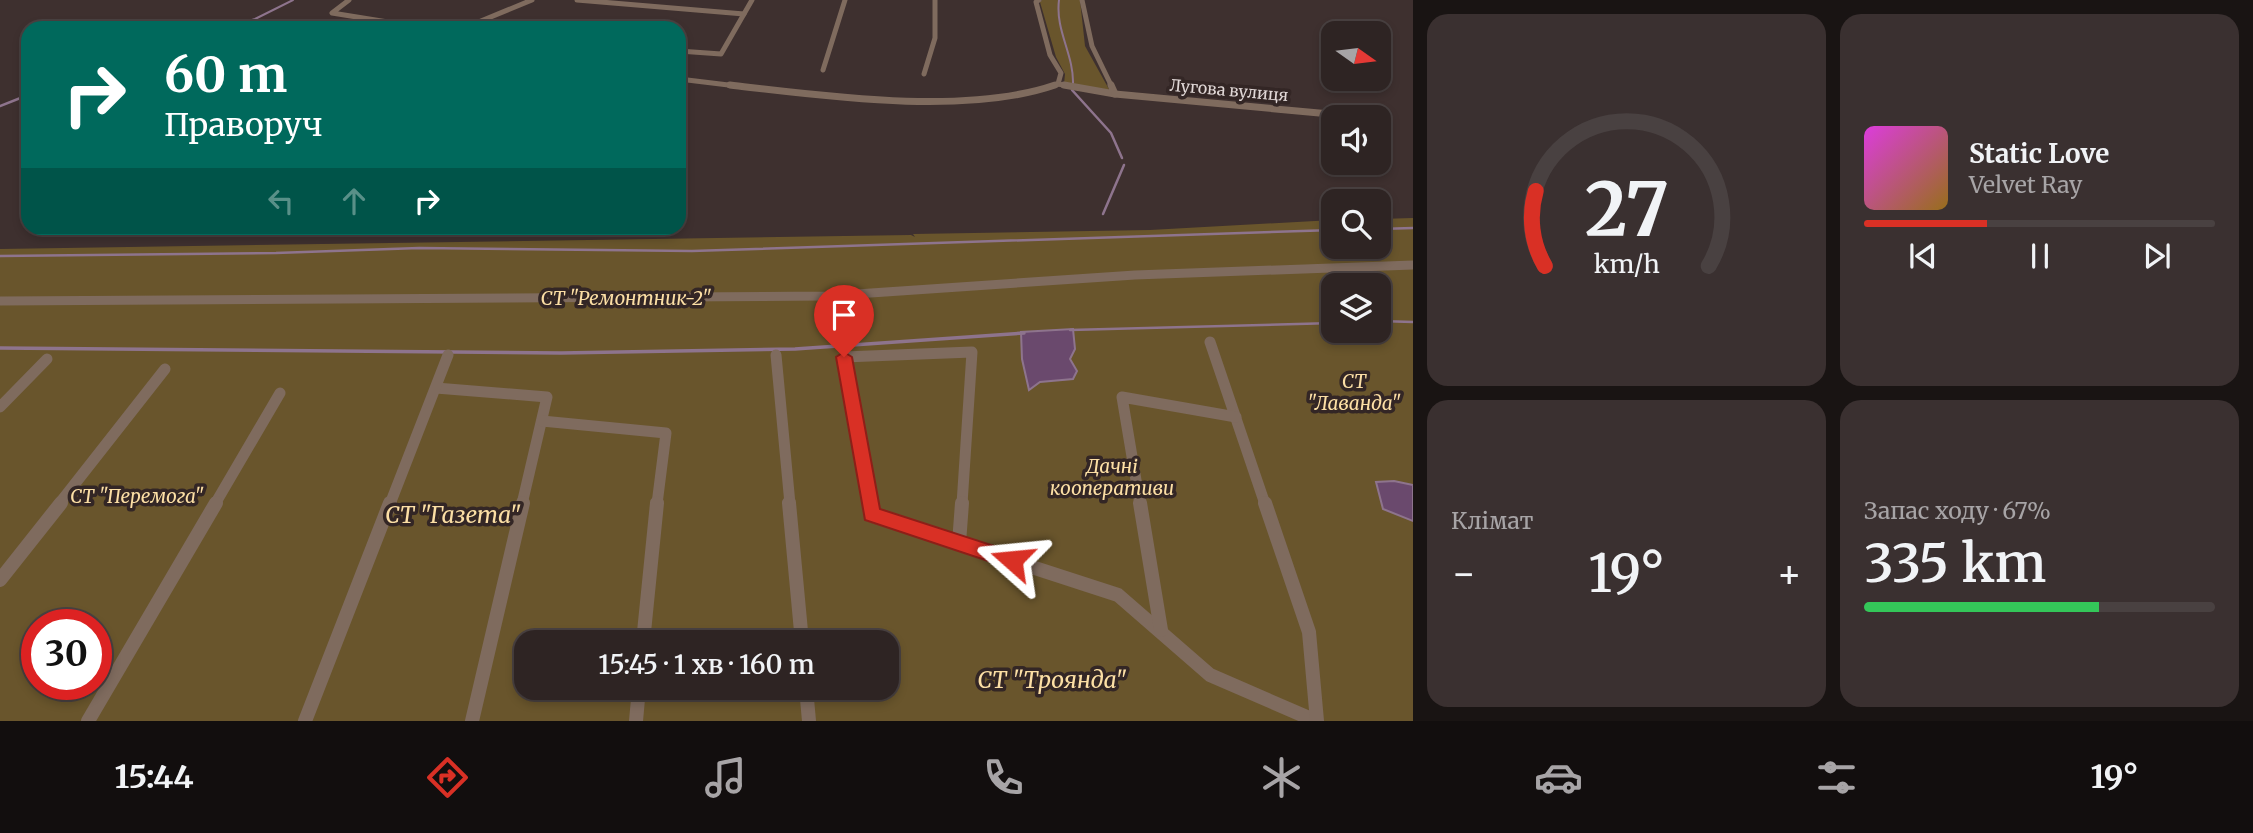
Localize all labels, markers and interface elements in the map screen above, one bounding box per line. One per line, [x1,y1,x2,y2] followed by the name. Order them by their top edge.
[1321,21,1391,91] north arrow
[1321,21,1391,343] map controls
[164,44,287,105] text: 60 m
[49,49,140,140] icon: right
[1169,75,1289,105] street label: Лугова вулиця
[164,105,323,145] text: Праворуч
[1321,105,1391,175] button: sound
[1969,137,2109,170] text: Static Love
[1584,165,1669,257] text: 27
[1969,170,2082,199] text: Velvet Ray
[262,182,300,220] icon: left
[335,182,373,220] icon: ahead
[408,182,446,220] icon: right
[1321,189,1391,259] button: search
[1904,237,1942,275] icon: previous
[2021,237,2059,275] icon: pause
[2138,237,2176,275] icon: next
[1593,248,1660,280] text: km/h
[1321,273,1391,343] button: layers
[814,285,874,357] pin
[540,286,712,310] park label: СТ "Ремонтник-2"
[825,296,863,334] icon: arrive
[1307,369,1401,415] park label: СТ "Лаванда"
[1050,454,1174,500] park label: Дачні кооперативи
[70,484,204,508] park label: СТ "Перемога"
[1864,496,2051,525] text: Запас ходу · 67%
[385,500,521,529] park label: СТ "Газета"
[1451,506,1533,535] text: Клімат
[975,523,1049,597] position arrow
[1864,531,2046,596] text: 335 km
[1588,541,1665,606] text: 19°
[1451,550,1476,597] text: −
[1777,550,1802,597] text: +
[21,609,112,700] speed limit sign: 30
[598,648,815,681] text: 15:45 · 1 хв · 160 m
[977,665,1127,694] park label: СТ "Троянда"
[423,753,472,802] icon: directions
[701,753,750,802] icon: music
[979,753,1028,802] icon: phone
[1257,753,1306,802] icon: climate
[1534,753,1583,802] icon: car
[1812,753,1861,802] icon: filters
[114,757,194,797] text: 15:44
[2090,757,2138,797] text: 19°

